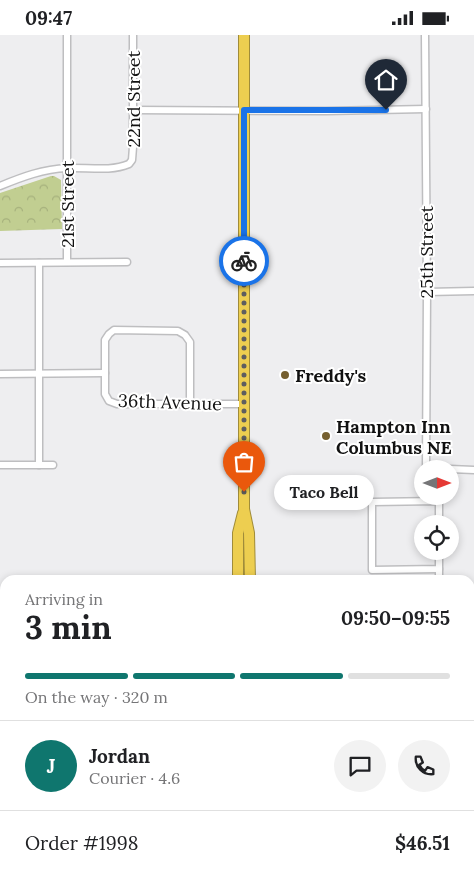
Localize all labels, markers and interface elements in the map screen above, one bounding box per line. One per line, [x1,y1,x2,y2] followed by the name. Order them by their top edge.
[25,6,72,30] text: 09:47
[122,51,145,147] street label: 22nd Street
[365,59,407,110] pin
[372,66,400,94] icon: home
[56,160,79,248] street label: 21st Street
[415,205,438,299] street label: 25th Street
[219,236,269,286] courier
[230,247,258,275] icon: bike
[295,364,367,387] place label: Freddy's
[279,369,291,381] marker: Freddy's
[118,389,223,415] street label: 36th Avenue
[336,415,452,459] place label: Hampton Inn Columbus NE
[320,430,332,442] marker: Hampton Inn Columbus NE
[223,441,265,492] pin
[230,448,258,476] icon: bag
[414,460,459,505] north arrow
[414,460,459,560] map controls
[274,475,374,509] callout: Taco Bell
[290,482,359,502] text: Taco Bell
[414,515,459,560] button: locate
[25,589,103,609] text: Arriving in
[341,606,450,630] text: 09:50–09:55
[25,607,112,648] text: 3 min
[25,687,168,707] text: On the way · 320 m
[334,740,386,792] button: chat
[398,740,450,792] button: phone
[89,744,150,768] text: Jordan
[47,754,55,778] text: J
[89,768,180,788] text: Courier · 4.6
[25,831,138,855] text: Order #1998
[395,831,450,855] text: $46.51

